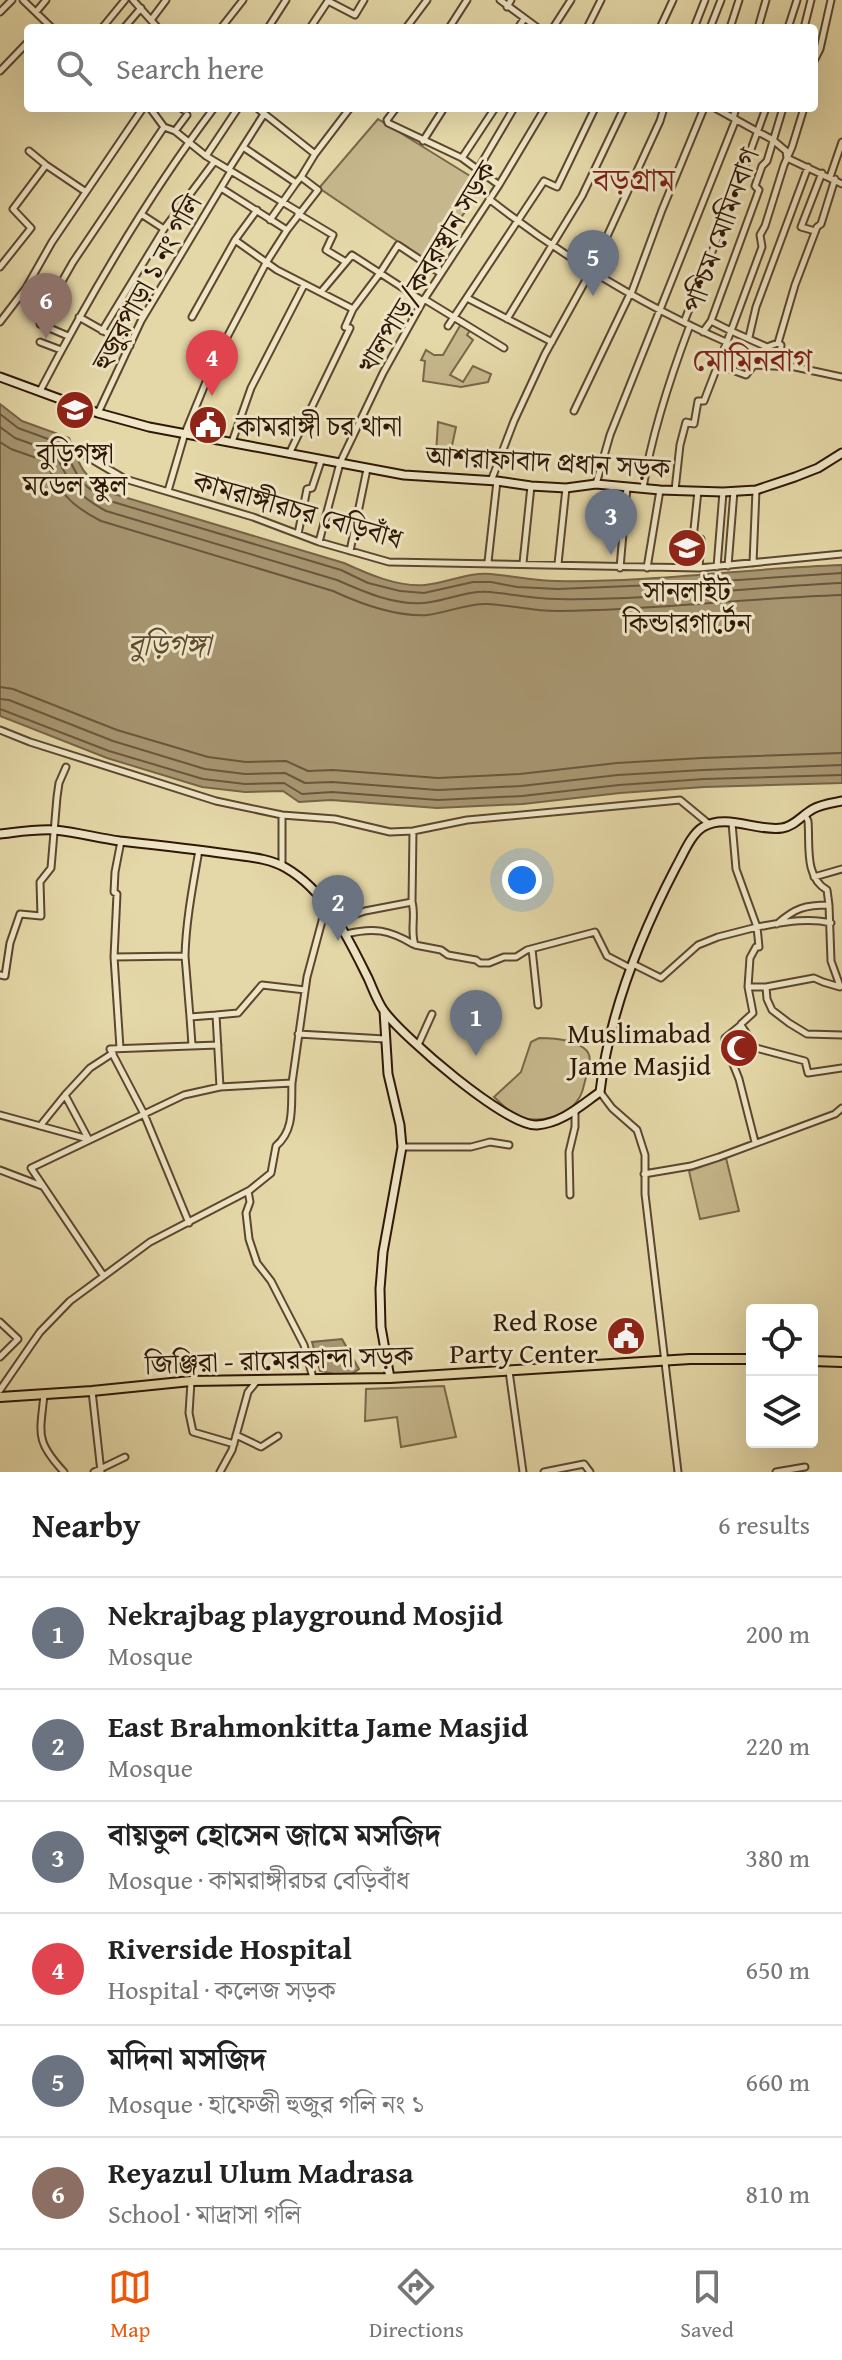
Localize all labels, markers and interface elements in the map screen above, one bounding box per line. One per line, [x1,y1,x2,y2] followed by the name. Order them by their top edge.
[24,24,818,112] search box
[52,46,96,90] icon: search
[116,46,264,90] text: Search here
[671,141,769,318] street label: পশ্চিম মোমিনবাগ
[346,151,507,381] street label: খালপাড়/কবরস্থান সড়ক
[592,156,676,203] district label: বড়গ্রাম
[80,185,212,378] street label: হুজুরপাড়া ১ নং গলি
[567,230,619,296] pin: 5
[20,273,72,339] pin: 6
[186,330,238,396] pin: 4
[692,336,813,383] district label: মোমিনবাগ
[54,389,96,431] school or university icon: বুড়িগঙ্গা মডেল স্কুল
[187,404,229,446] public building icon: কামরাঙ্গী চর থানা
[235,405,402,446] place label: কামরাঙ্গী চর থানা
[22,432,129,505] place label: বুড়িগঙ্গা মডেল স্কুল
[424,434,673,488] street label: আশরাফাবাদ প্রধান সড়ক
[187,459,409,559] street label: কামরাঙ্গীরচর বেড়িবাঁধ
[585,489,637,555] pin: 3
[666,527,708,569] school or university icon: সানলাইট কিন্ডারগার্টেন
[622,570,753,643] place label: সানলাইট কিন্ডারগার্টেন
[127,622,215,666] water label: বুড়িগঙ্গা
[502,860,542,900] your location
[312,875,364,941] pin: 2
[450,990,502,1056] pin: 1
[566,1012,711,1085] place label: Muslimabad Jame Masjid
[718,1027,760,1069] mosque icon: Muslimabad Jame Masjid
[450,1300,598,1373] place label: Red Rose Party Center
[746,1304,818,1448] map controls
[746,1304,818,1376] button: locate
[605,1315,647,1357] public building icon: Red Rose Party Center
[143,1334,415,1384] street label: জিঞ্জিরা - রামেরকান্দা সড়ক
[746,1376,818,1448] button: layers
[32,1500,141,1549] text: Nearby
[718,1505,810,1544] text: 6 results
[108,1592,503,1636] text: Nekrajbag playground Mosjid
[51,1614,65,1653] text: 1
[745,1614,810,1653] text: 200 m
[108,1636,193,1675] text: Mosque
[108,1704,528,1748] text: East Brahmonkitta Jame Masjid
[51,1726,65,1765] text: 2
[745,1726,810,1765] text: 220 m
[108,1748,193,1787] text: Mosque
[108,1812,441,1856] text: বায়তুল হোসেন জামে মসজিদ
[51,1838,65,1877] text: 3
[745,1838,810,1877] text: 380 m
[108,1860,409,1899] text: Mosque · কামরাঙ্গীরচর বেড়িবাঁধ
[108,1926,352,1970] text: Riverside Hospital
[51,1950,65,1989] text: 4
[745,1950,810,1989] text: 650 m
[108,1970,336,2009] text: Hospital · কলেজ সড়ক
[108,2036,266,2080] text: মদিনা মসজিদ
[51,2062,65,2101] text: 5
[745,2062,810,2101] text: 660 m
[108,2084,425,2123] text: Mosque · হাফেজী হুজুর গলি নং ১
[108,2150,414,2194] text: Reyazul Ulum Madrasa
[51,2174,65,2213] text: 6
[745,2174,810,2213] text: 810 m
[108,2194,301,2233] text: School · মাদ্রাসা গলি
[108,2265,152,2345] tab: Map
[369,2265,464,2345] tab: Directions
[680,2265,734,2345] tab: Saved

